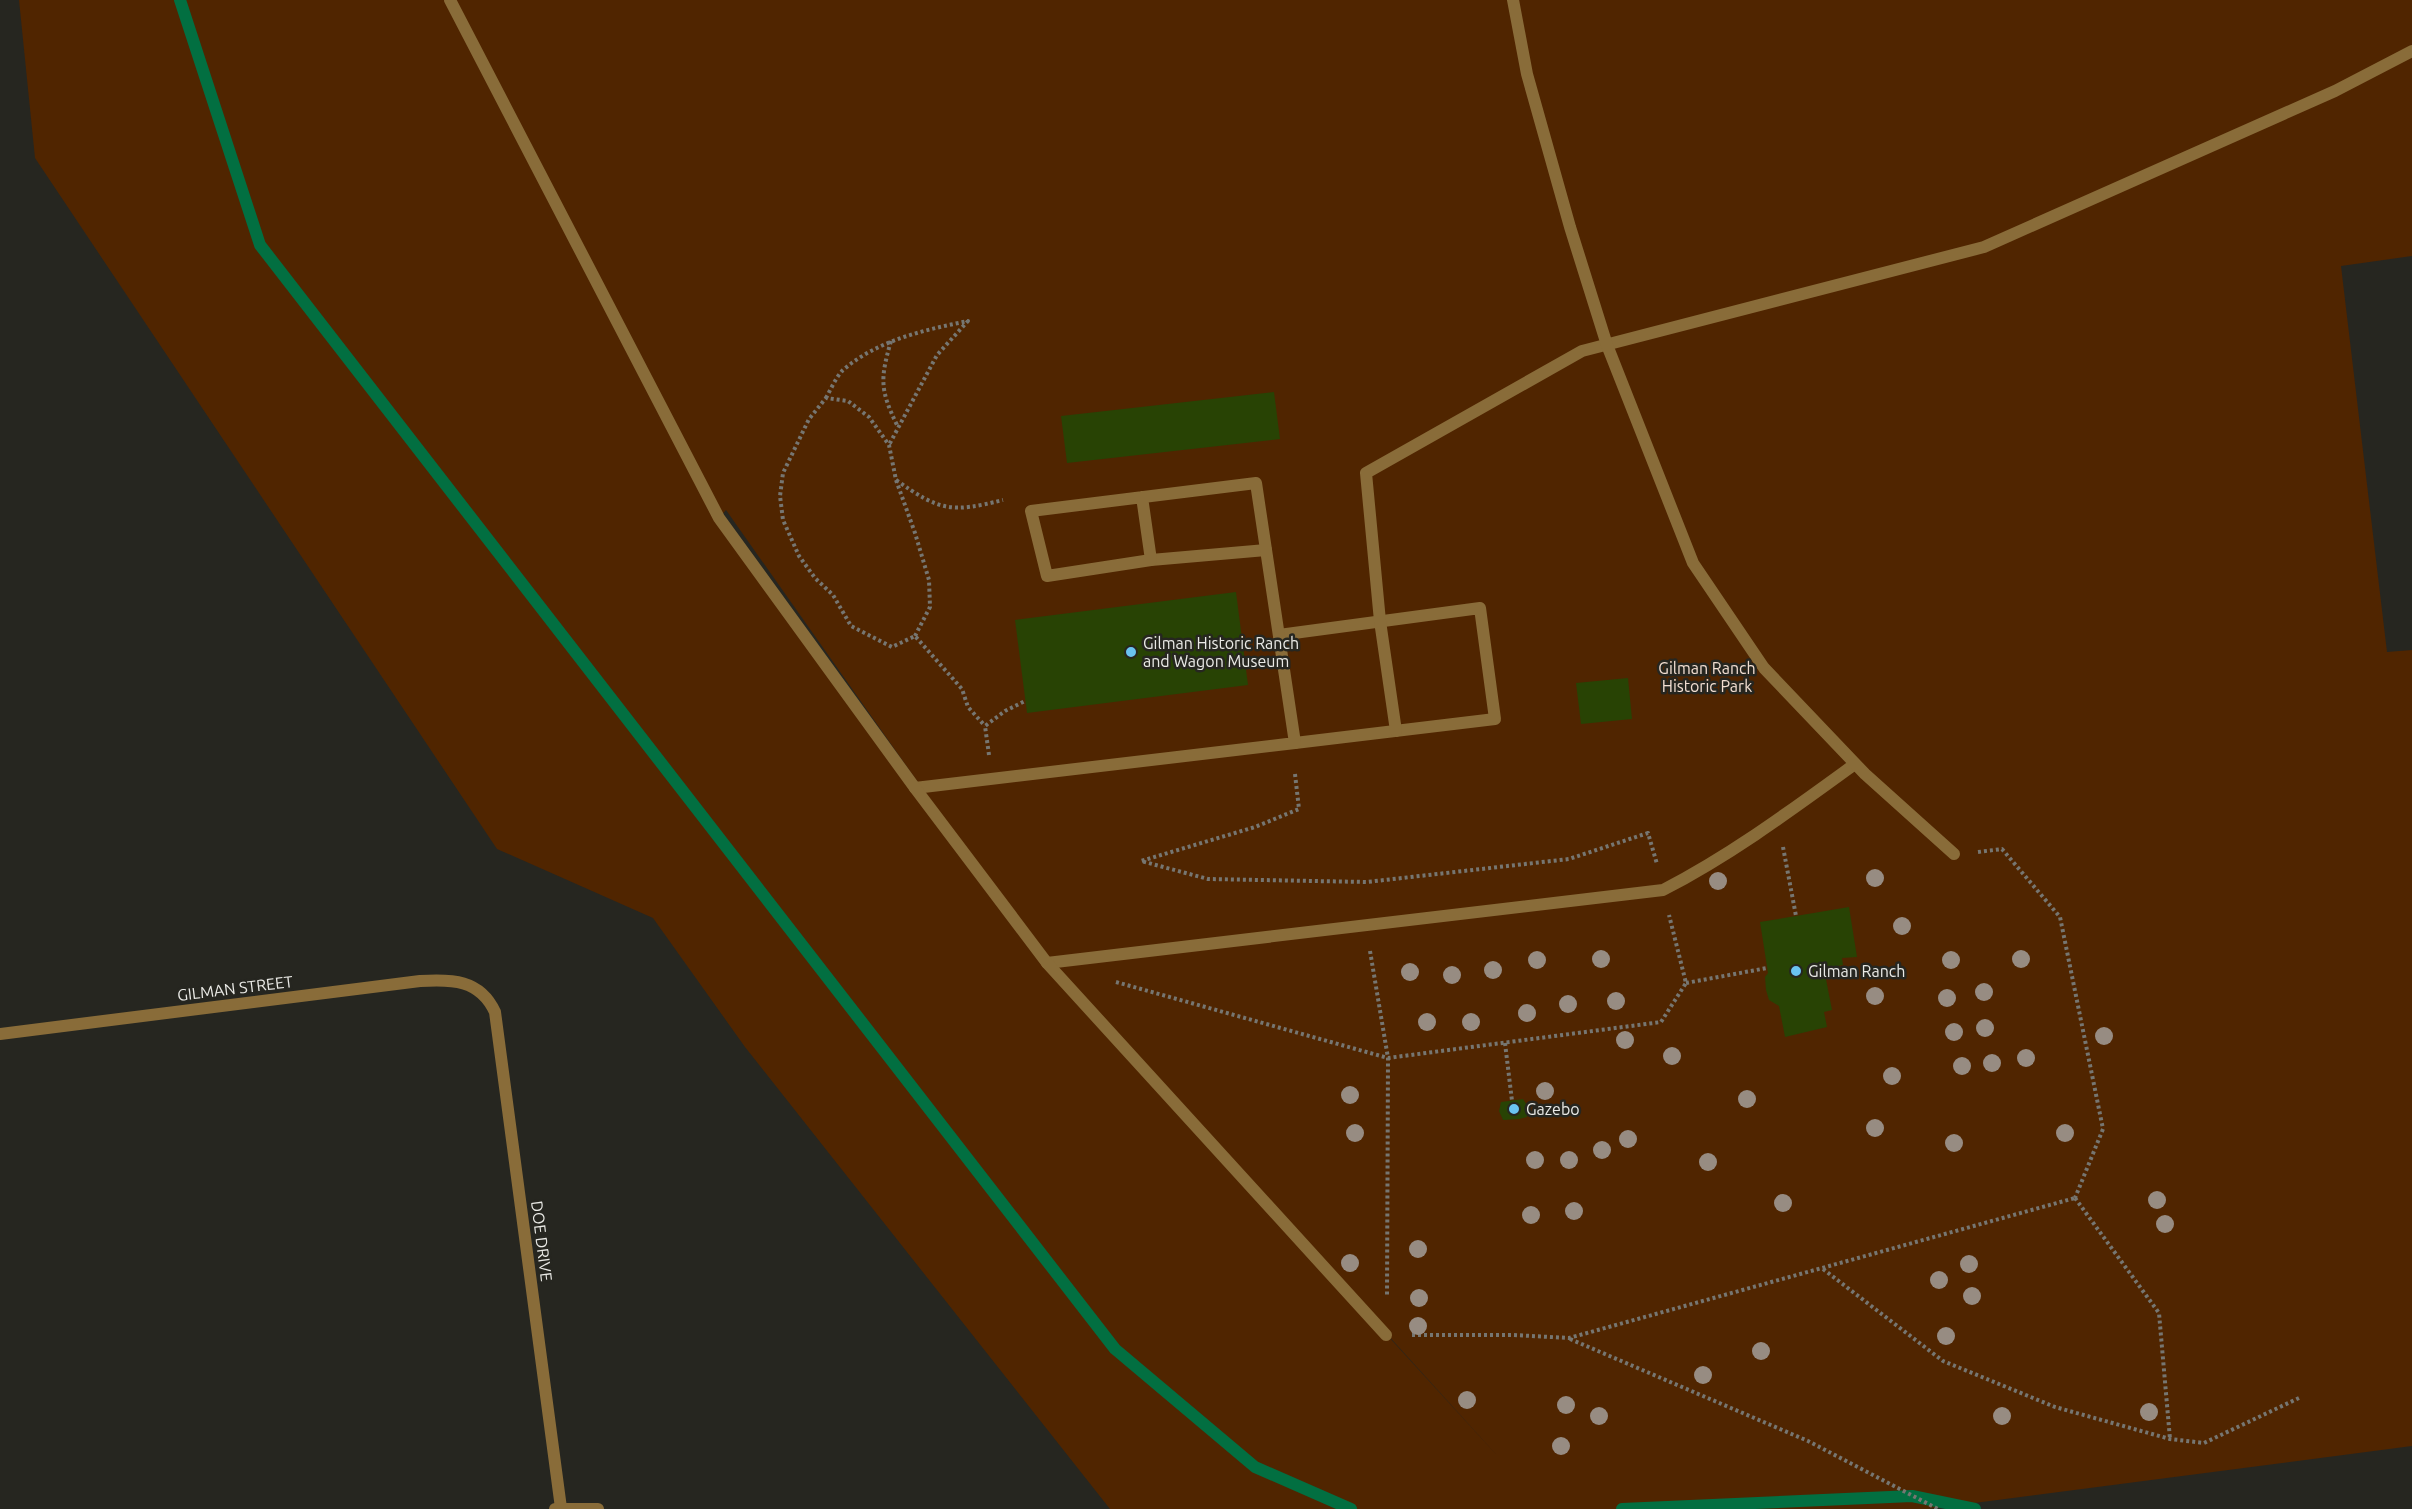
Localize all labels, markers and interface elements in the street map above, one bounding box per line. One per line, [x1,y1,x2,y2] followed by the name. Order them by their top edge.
[1143,634,1299,670] place label: Gilman Historic Ranch and Wagon Museum
[1124,645,1138,659] marker: Gilman Historic Ranch and Wagon Museum
[1658,659,1756,695] park label: Gilman Ranch Historic Park
[1808,962,1905,980] place label: Gilman Ranch
[1789,964,1803,978] marker: Gilman Ranch
[176,972,294,1004] street label: GILMAN STREET
[1526,1100,1580,1118] place label: Gazebo
[1507,1102,1521,1116] marker: Gazebo
[528,1200,556,1282] street label: DOE DRIVE

